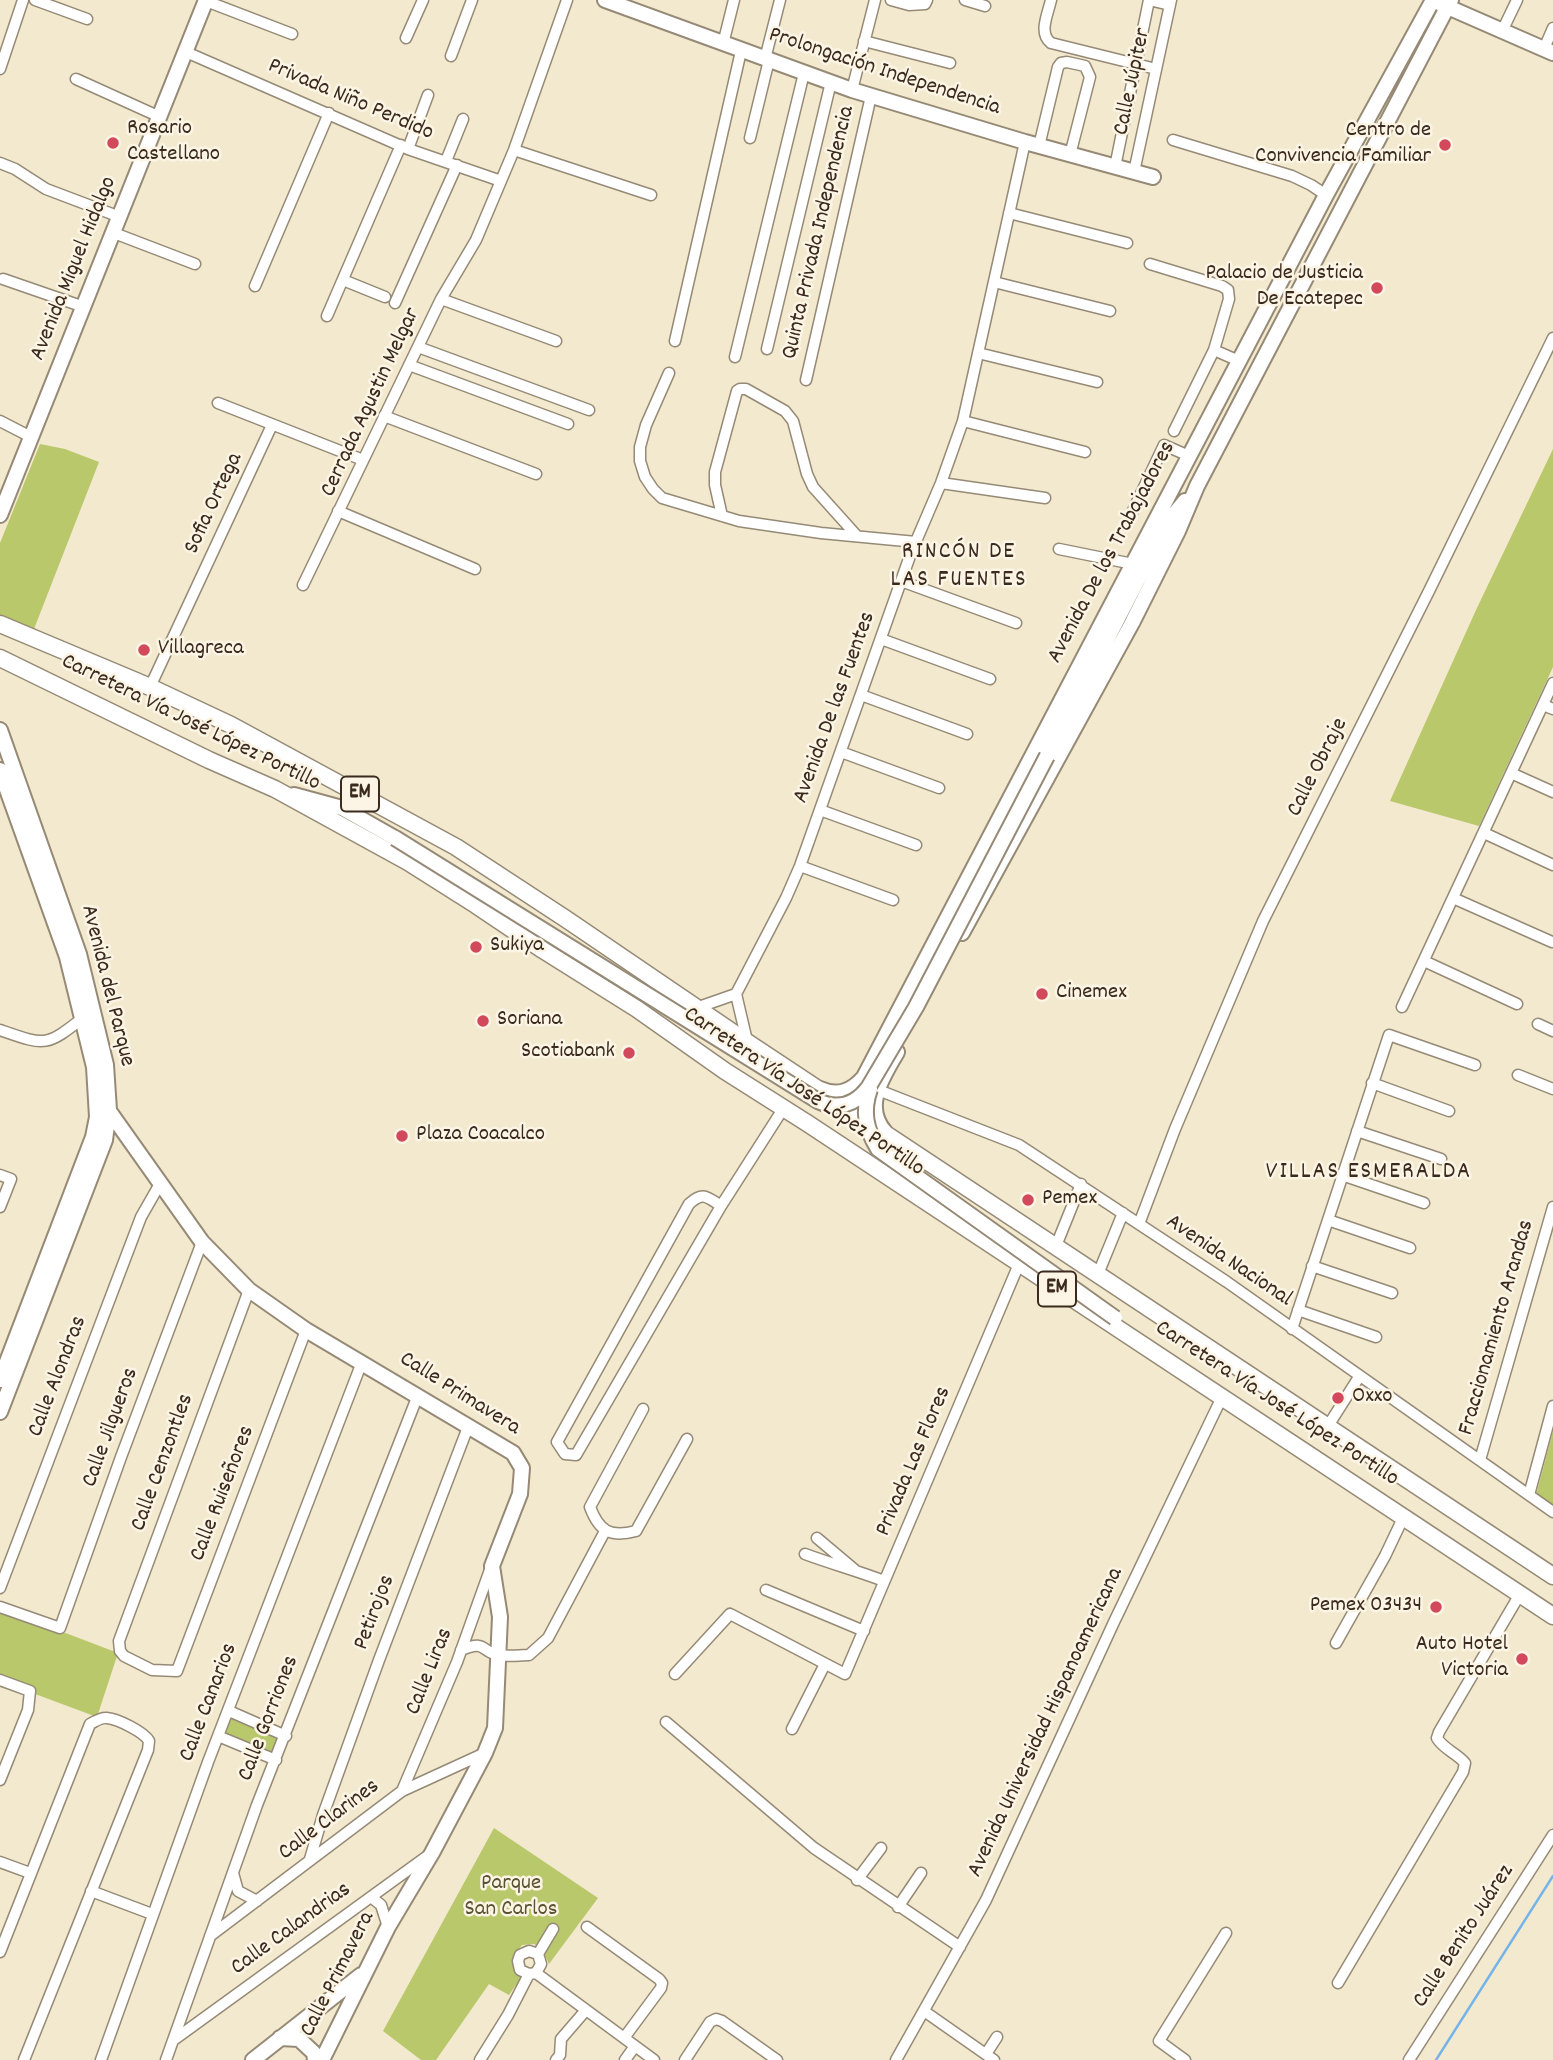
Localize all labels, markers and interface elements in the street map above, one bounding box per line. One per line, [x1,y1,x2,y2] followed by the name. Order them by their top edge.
[765,23,1003,123] street label: Prolongación Independencia
[1109,26,1159,138] street label: Calle Júpiter
[263,54,437,148] street label: Privada Niño Perdido
[777,104,863,362] street label: Quinta Privada Independencia
[127,116,220,170] place label: Rosario Castellano
[1255,118,1431,172] place label: Centro de Convivencia Familiar
[105,135,121,151] marker: Rosario Castellano
[1437,137,1453,153] marker: Centro de Convivencia Familiar
[26,173,124,365] street label: Avenida Miguel Hidalgo
[1205,261,1363,315] place label: Palacio de Justicia De Ecatepec
[1369,280,1385,296] marker: Palacio de Justicia De Ecatepec
[316,304,428,502] street label: Cerrada Agustin Melgar
[1043,437,1183,669] street label: Avenida De los Trabajadores
[180,449,250,559] street label: Sofia Ortega
[892,540,1026,596] district label: RINCÓN DE LAS FUENTES
[789,609,883,807] street label: Avenida De las Fuentes
[158,636,244,664] place label: Villagreca
[136,642,152,658] marker: Villagreca
[56,649,324,799] street label: Carretera Vía José López Portillo
[1282,714,1356,822] street label: Calle Obraje
[341,776,379,812] road number: EM
[73,902,139,1070] street label: Avenida del Parque
[490,933,544,961] place label: Sukiya
[468,939,484,955] marker: Sukiya
[1056,980,1127,1008] place label: Cinemex
[1034,986,1050,1002] marker: Cinemex
[677,1002,929,1184] street label: Carretera Vía José López Portillo
[497,1007,562,1035] place label: Soriana
[475,1013,491,1029] marker: Soriana
[521,1039,615,1067] place label: Scotiabank
[621,1045,637,1061] marker: Scotiabank
[416,1122,545,1150] place label: Plaza Coacalco
[394,1128,410,1144] marker: Plaza Coacalco
[1268,1160,1470,1188] district label: VILLAS ESMERALDA
[1042,1186,1097,1214] place label: Pemex
[1020,1192,1036,1208] marker: Pemex
[1159,1210,1297,1314] street label: Avenida Nacional
[1454,1217,1542,1439] street label: Fraccionamiento Arandas
[1038,1272,1076,1306] road number: EM
[23,1313,95,1441] street label: Calle Alondras
[1149,1316,1403,1494] street label: Carretera Vía José López Portillo
[393,1347,525,1443] street label: Calle Primavera
[78,1365,146,1491] street label: Calle Jilgueros
[871,1383,959,1541] street label: Privada Las Flores
[1352,1384,1393,1412] place label: Oxxo
[1330,1390,1346,1406] marker: Oxxo
[126,1391,202,1535] street label: Calle Cenzontles
[186,1422,262,1566] street label: Calle Ruiseñores
[963,1564,1131,1882] street label: Avenida Universidad Hispanoamericana
[349,1572,403,1654] street label: Petirojos
[1310,1593,1422,1621] place label: Pemex 03434
[1428,1599,1444,1615] marker: Pemex 03434
[401,1625,461,1719] street label: Calle Liras
[1415,1632,1508,1686] place label: Auto Hotel Victoria
[175,1640,245,1766] street label: Calle Canarios
[1514,1651,1530,1667] marker: Auto Hotel Victoria
[233,1652,307,1786] street label: Calle Gorriones
[274,1774,386,1868] street label: Calle Clarines
[1408,1860,1522,2014] street label: Calle Benito Juárez
[465,1871,557,1925] park label: Parque San Carlos
[227,1877,357,1983] street label: Calle Calandrias
[296,1908,382,2042] street label: Calle Primavera

